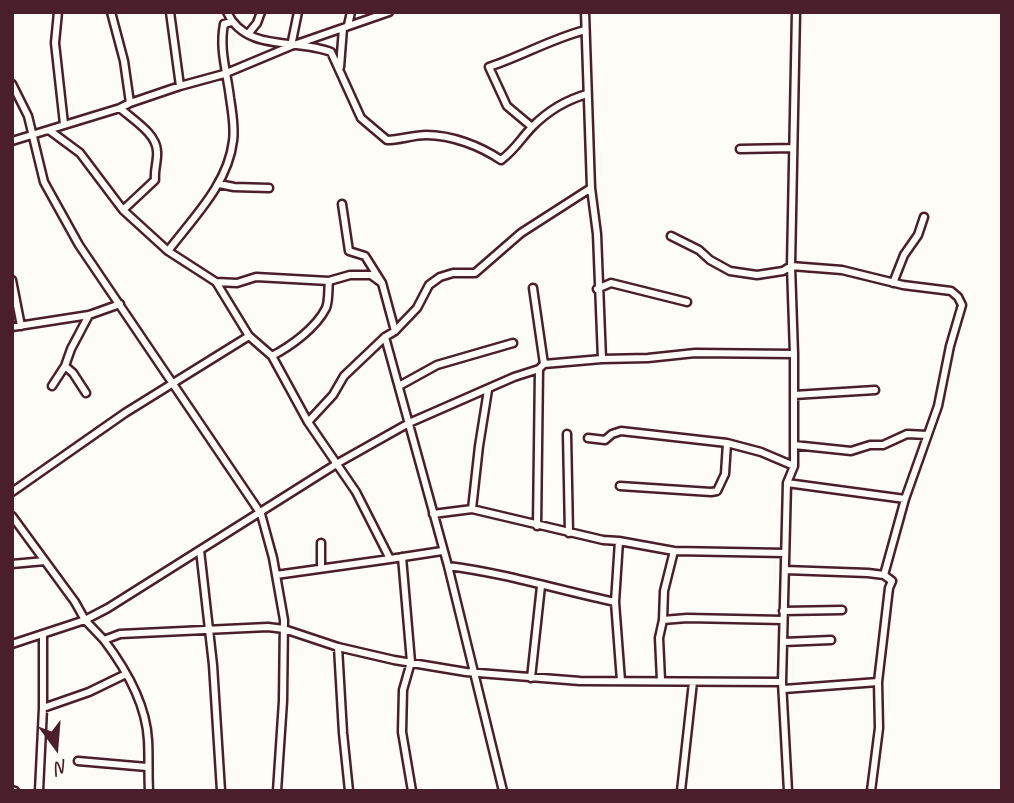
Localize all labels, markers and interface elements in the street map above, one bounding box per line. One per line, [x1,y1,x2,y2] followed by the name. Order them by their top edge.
[21,712,91,782] north arrow
[53,754,71,780] text: N

